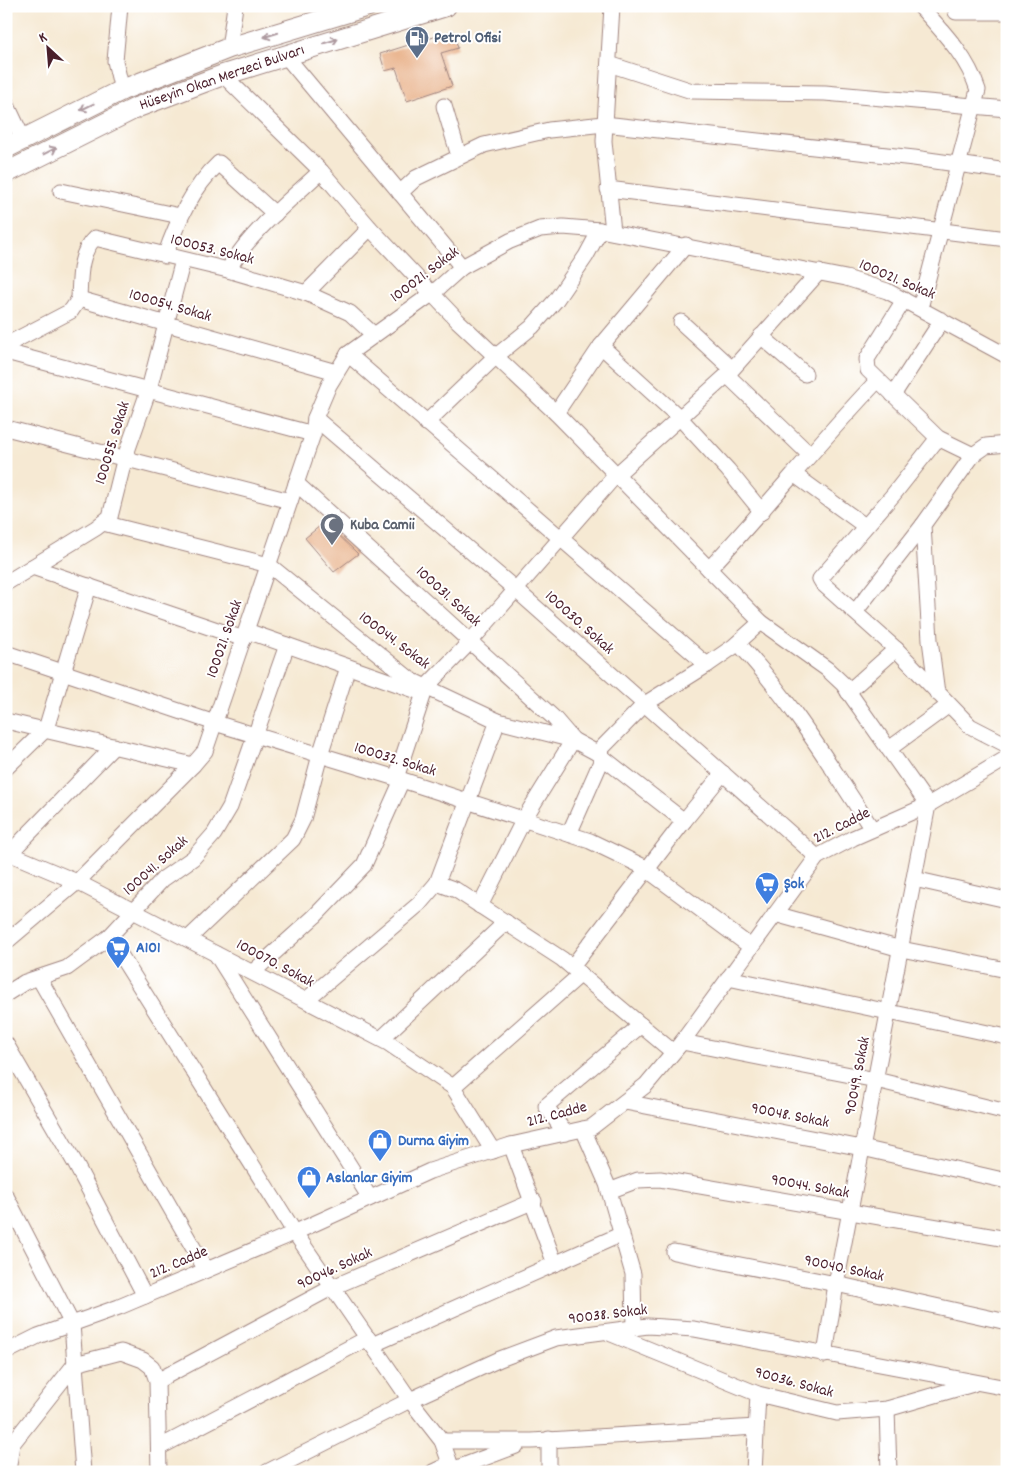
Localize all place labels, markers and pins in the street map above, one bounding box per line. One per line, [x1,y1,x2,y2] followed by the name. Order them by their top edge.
[404,25,430,59] fuel station icon: Petrol Ofisi
[434,27,501,50] place label: Petrol Ofisi
[319,512,345,546] mosque icon: Kuba Camii
[350,514,415,537] place label: Kuba Camii
[754,871,780,905] supermarket icon: Şok
[784,873,805,896] place label: Şok
[105,935,131,969] supermarket icon: A101
[136,937,160,960] place label: A101
[367,1128,393,1162] shop icon: Durna Giyim
[398,1130,469,1153] place label: Durna Giyim
[296,1165,322,1199] shop icon: Aslanlar Giyim
[326,1167,413,1190] place label: Aslanlar Giyim

